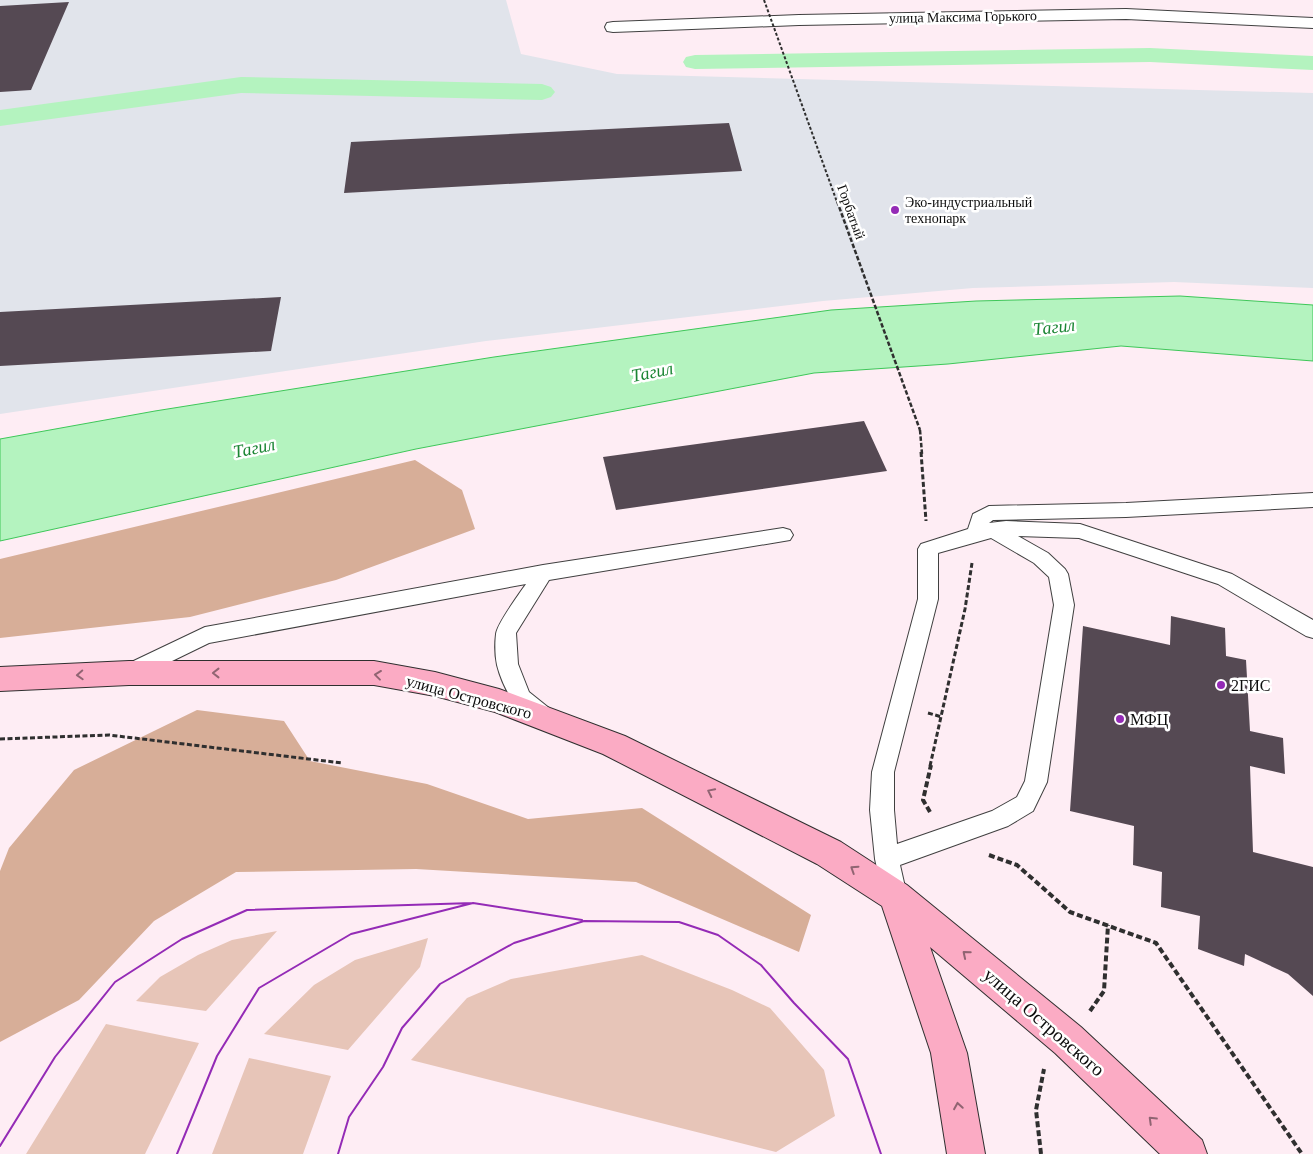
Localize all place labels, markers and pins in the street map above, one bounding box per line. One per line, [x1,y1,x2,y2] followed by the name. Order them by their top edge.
[905,195,1033,226] place label: Эко-индустриальный технопарк
[889,204,901,216] marker: Эко-индустриальный технопарк
[1231,677,1270,694] place label: 2ГИС
[1215,679,1227,691] marker: 2ГИС
[1130,711,1169,729] place label: МФЦ
[1114,713,1126,725] marker: МФЦ

